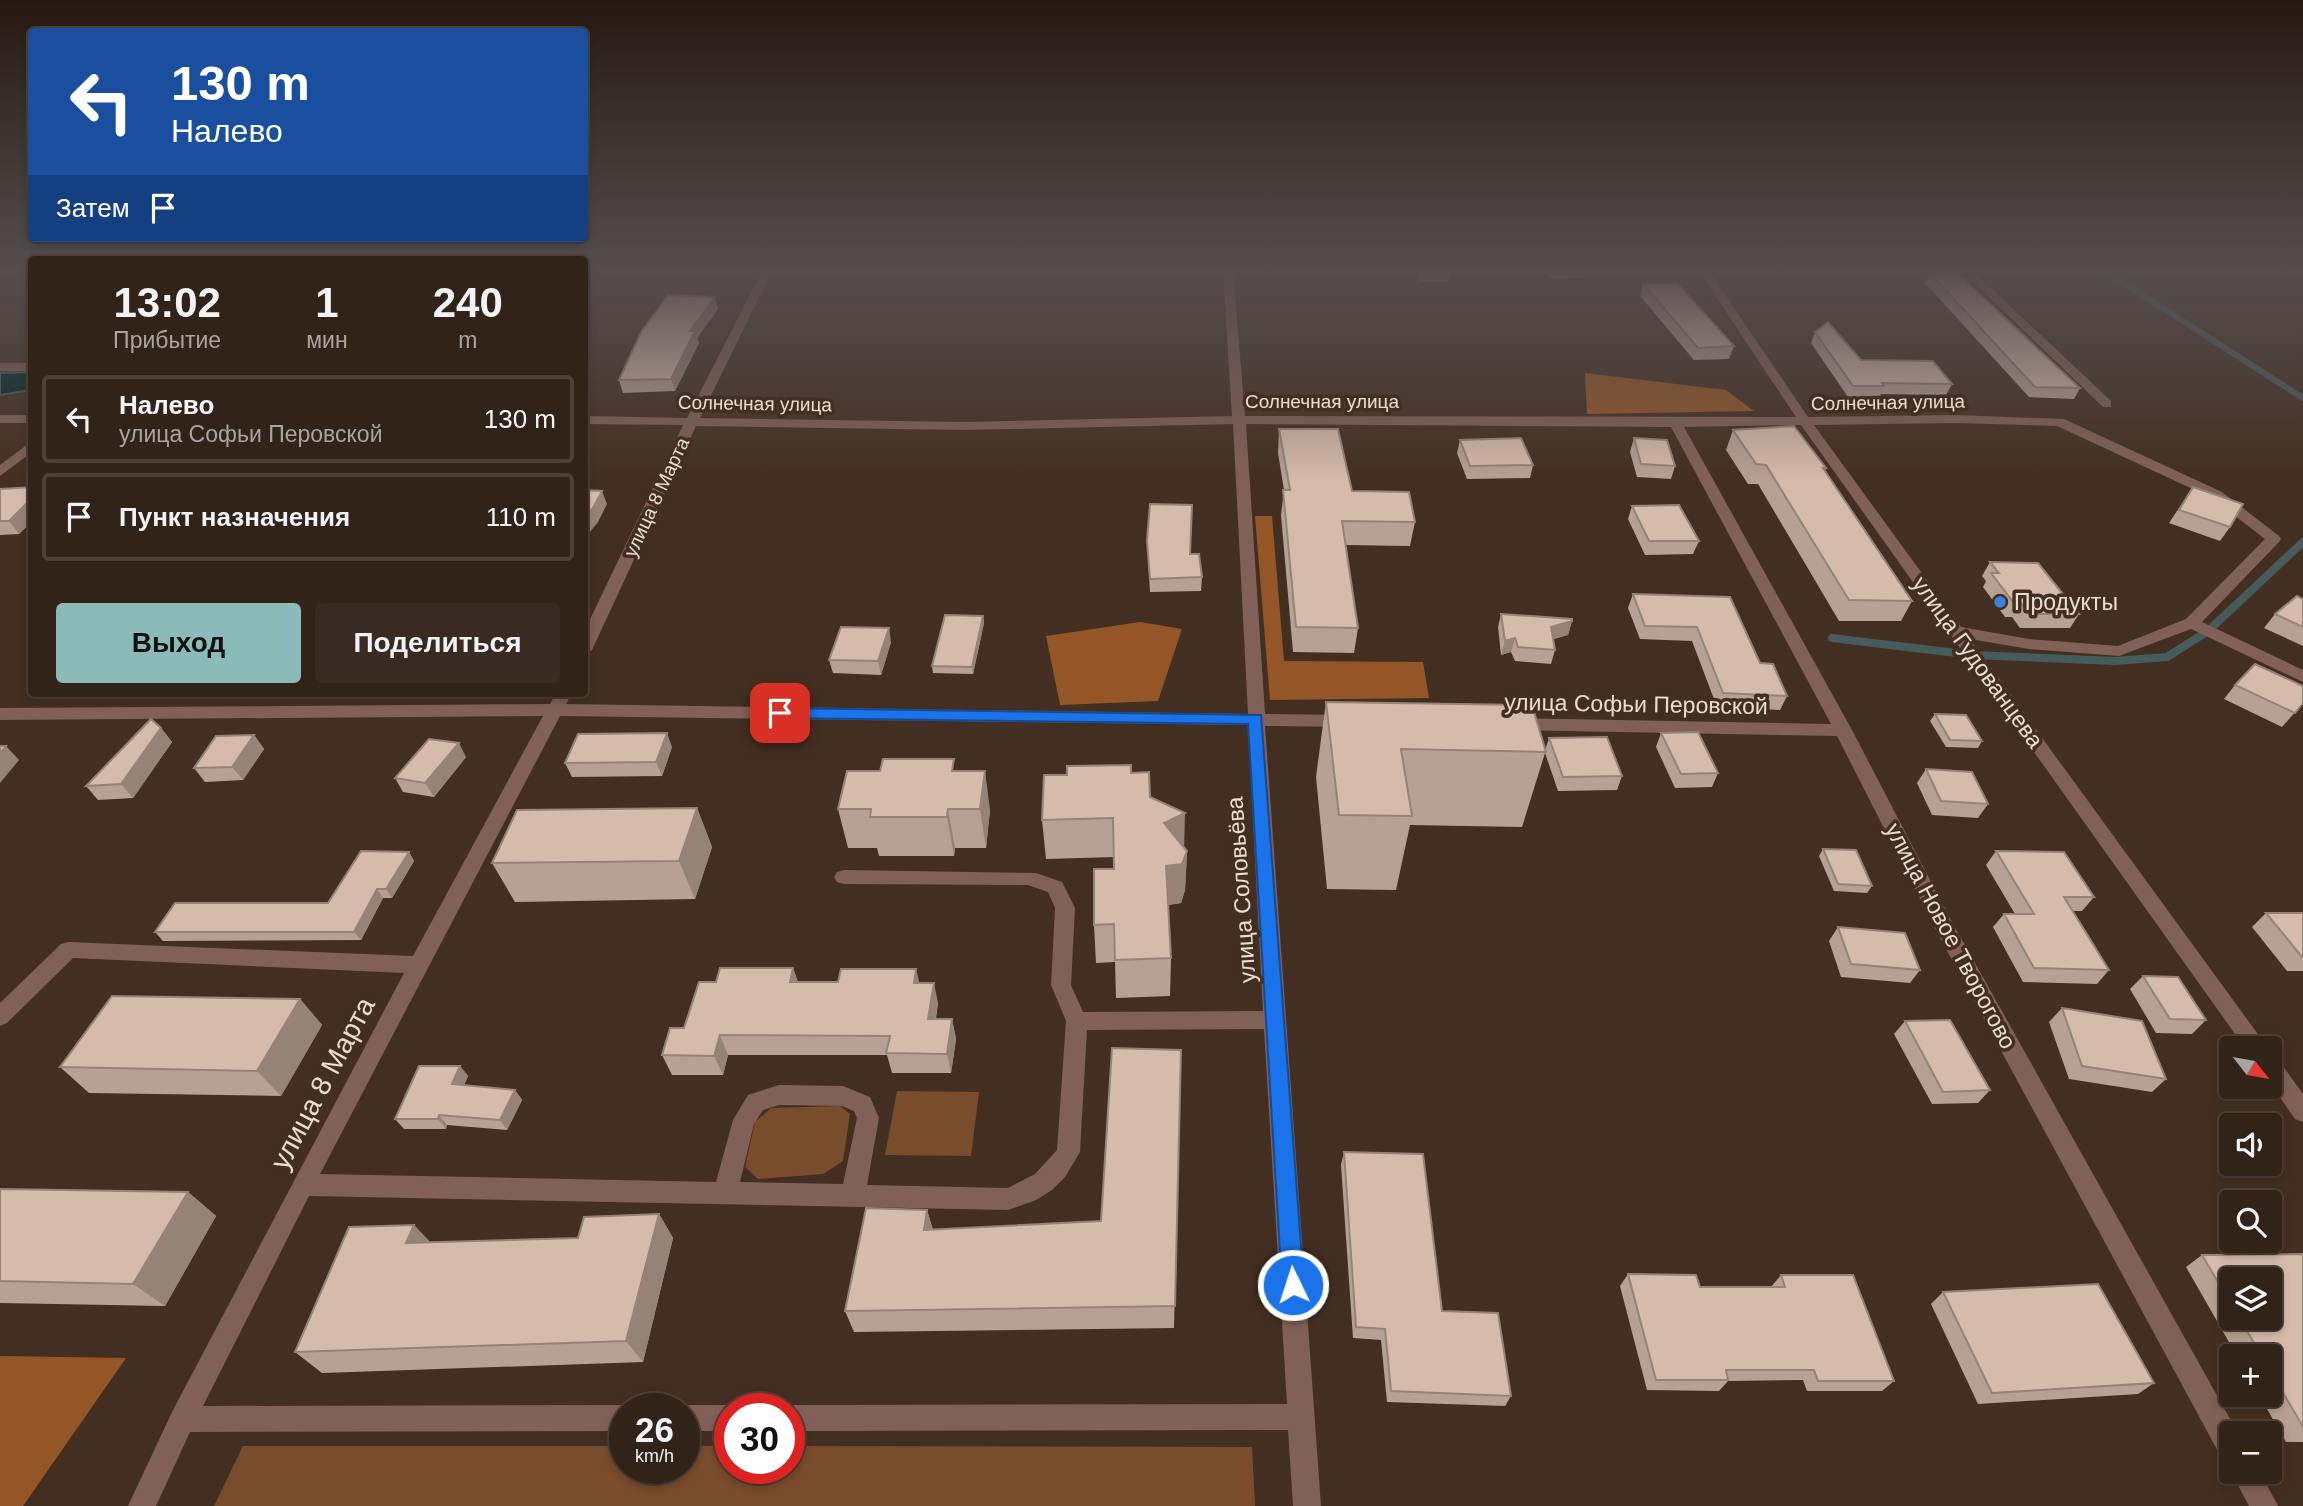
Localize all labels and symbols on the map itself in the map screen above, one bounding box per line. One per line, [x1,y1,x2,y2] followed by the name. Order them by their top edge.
[1245,391,1399,412] street label: Солнечная улица
[1811,391,1966,414] street label: Солнечная улица
[678,392,833,415] street label: Солнечная улица
[620,434,693,560] street label: улица 8 Марта
[1907,571,2049,753] street label: улица Гудованцева
[2014,589,2118,615] place label: Продукты
[1992,594,2008,610] marker: Продукты
[750,683,810,743] pin
[1504,689,1768,719] street label: улица Софьи Перовской
[1222,796,1260,984] street label: улица Соловьёва
[1880,819,2022,1053] street label: улица Новое Творогово
[264,992,381,1175] street label: улица 8 Марта
[2219,1036,2282,1099] north arrow
[1256,1248,1330,1322] position arrow
[714,1393,805,1484] speed limit sign: 30

